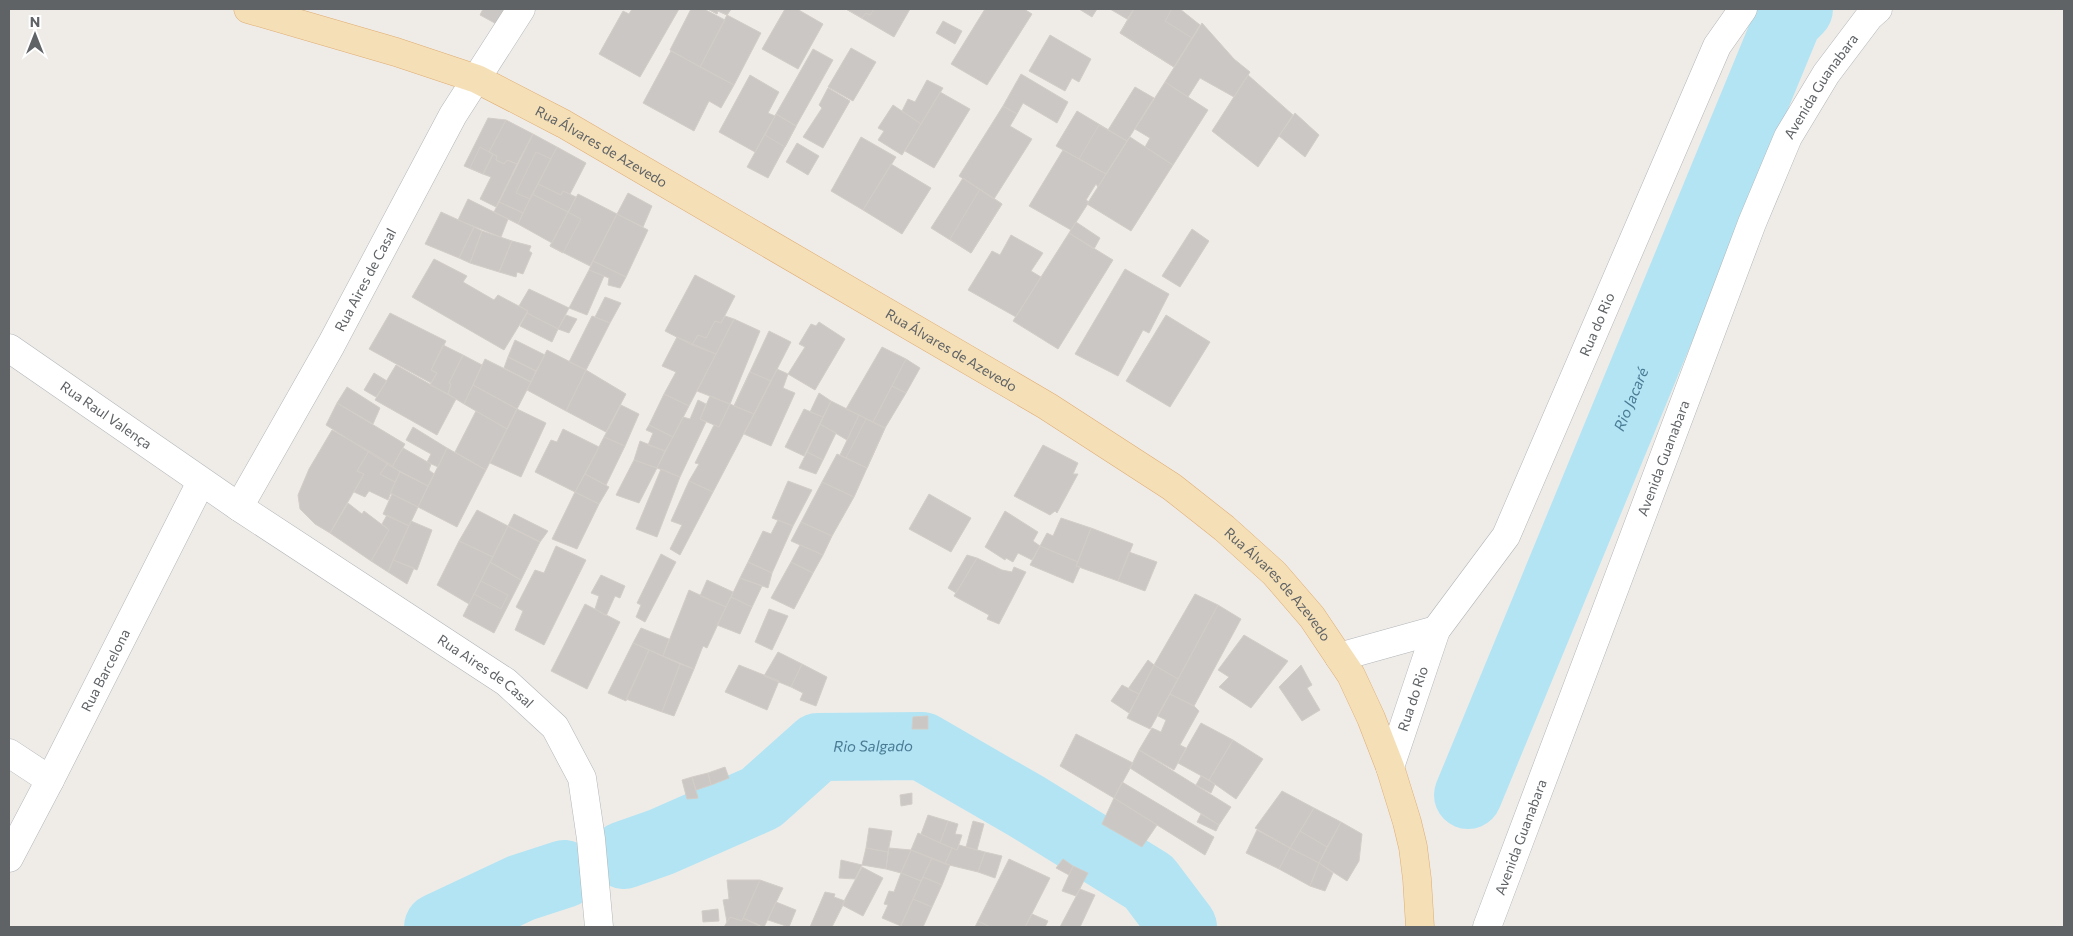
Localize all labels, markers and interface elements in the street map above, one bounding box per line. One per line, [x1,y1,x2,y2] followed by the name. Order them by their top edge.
[10,10,60,60] north arrow
[30,13,40,30] text: N
[1780,30,1861,142] street label: Avenida Guanabara
[533,102,671,191] street label: Rua Álvares de Azevedo
[331,225,399,334] street label: Rua Aires de Casal
[1575,290,1618,359] street label: Rua do Rio
[883,305,1020,395] street label: Rua Álvares de Azevedo
[1609,364,1652,433] water label: Rio Jacaré
[57,377,155,452] street label: Rua Raul Valença
[1634,398,1693,518] street label: Avenida Guanabara
[1221,524,1335,644] street label: Rua Álvares de Azevedo
[77,626,133,714] street label: Rua Barcelona
[435,631,537,711] street label: Rua Aires de Casal
[1394,664,1431,733] street label: Rua do Rio
[833,736,913,755] water label: Rio Salgado
[1491,777,1550,897] street label: Avenida Guanabara

